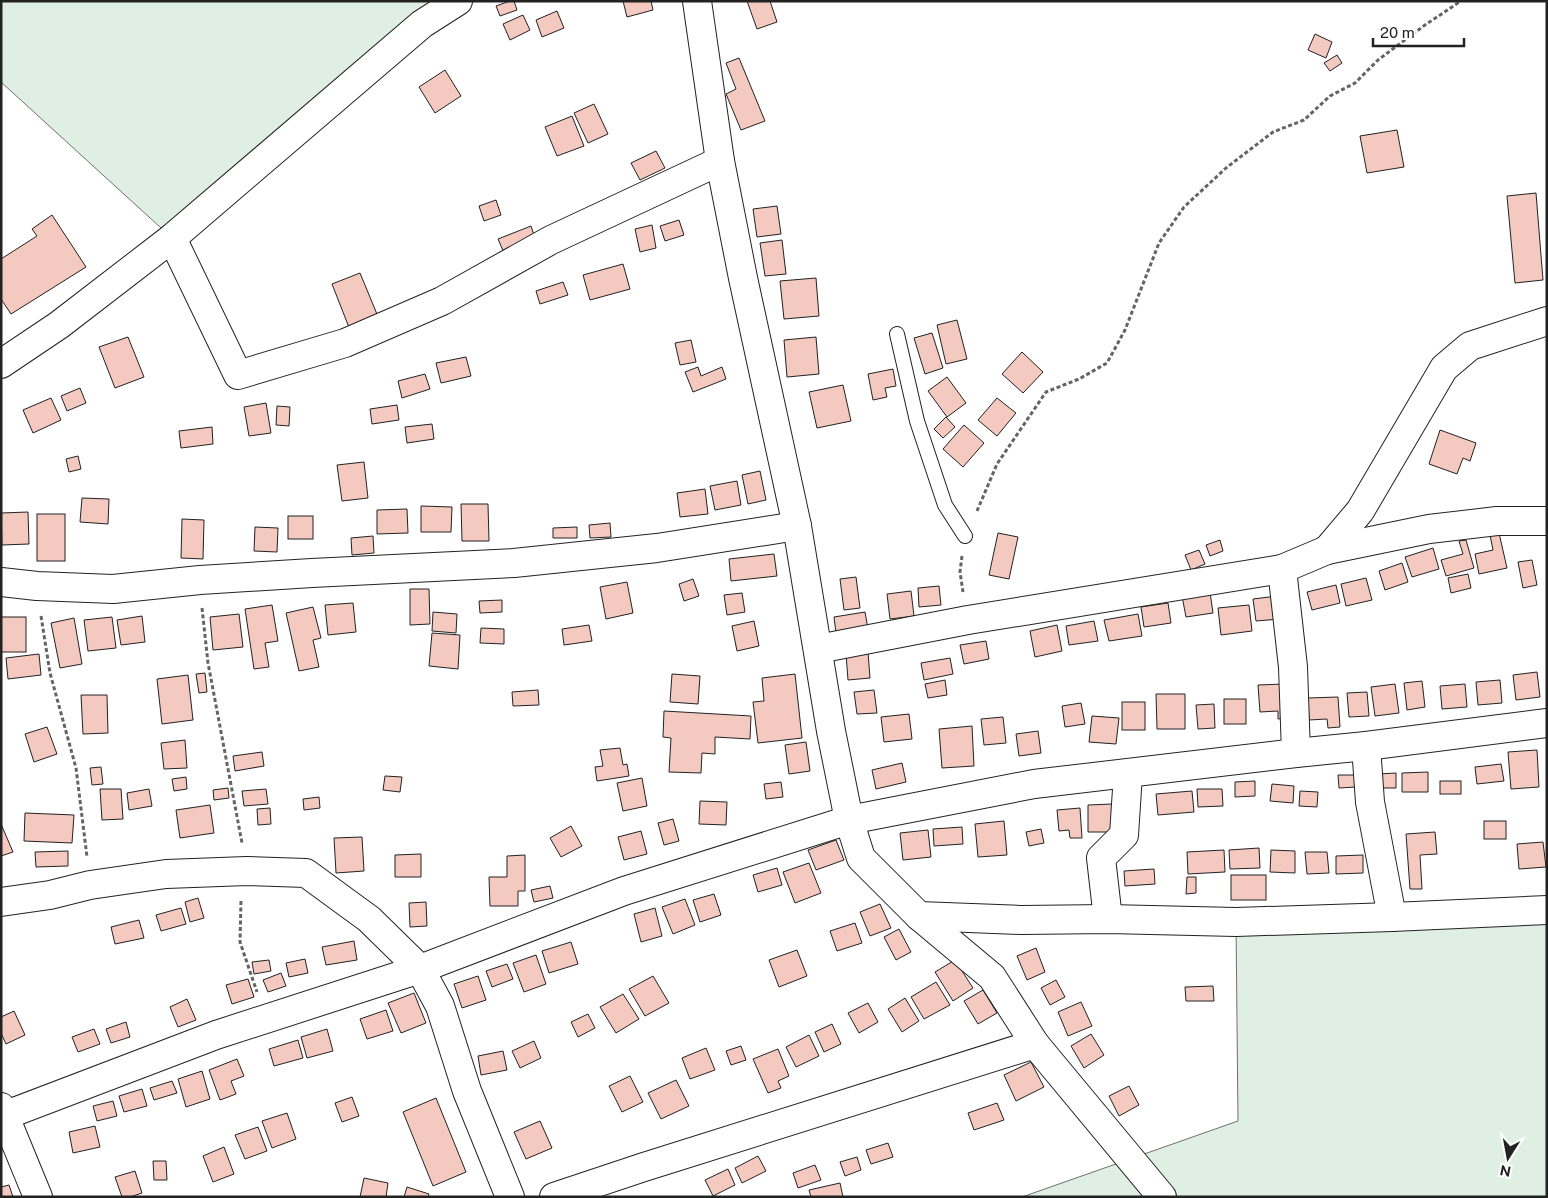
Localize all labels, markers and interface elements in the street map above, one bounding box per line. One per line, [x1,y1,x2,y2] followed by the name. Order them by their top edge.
[1373,15,1464,47] scale bar
[1380,24,1415,41] text: 20 m
[1483,1133,1533,1183] north arrow
[1499,1162,1512,1180] text: N

